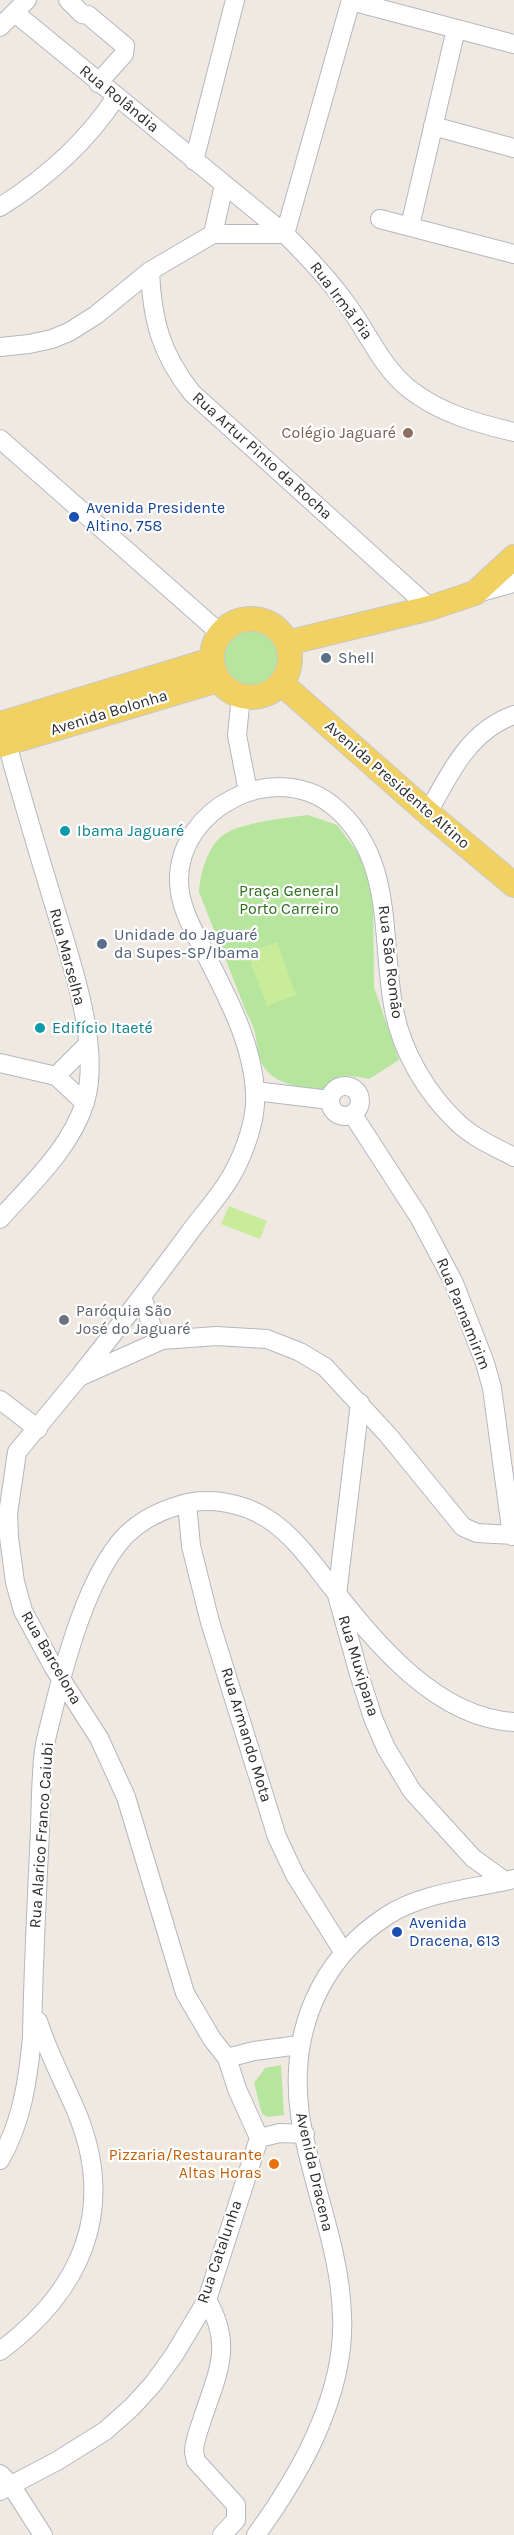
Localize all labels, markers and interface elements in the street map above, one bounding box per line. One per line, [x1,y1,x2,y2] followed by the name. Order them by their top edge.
[75,61,163,137] street label: Rua Rolândia
[306,258,376,344] street label: Rua Irmã Pia
[188,388,336,524] street label: Rua Artur Pinto da Rocha
[282,423,396,443] place label: Colégio Jaguaré
[401,426,415,440] marker: Colégio Jaguaré
[86,498,225,536] place label: Avenida Presidente Altino, 758
[67,510,81,524] marker: Avenida Presidente Altino, 758
[338,648,375,668] place label: Shell
[319,651,333,665] marker: Shell
[48,686,170,740] street label: Avenida Bolonha
[321,717,473,853] street label: Avenida Presidente Altino
[77,821,184,841] place label: Ibama Jaguaré
[58,824,72,838] marker: Ibama Jaguaré
[239,881,339,919] park label: Praça General Porto Carreiro
[374,904,406,1020] street label: Rua São Romão
[45,906,89,1008] street label: Rua Marselha
[114,925,259,963] place label: Unidade do Jaguaré da Supes-SP/Ibama
[95,937,109,951] marker: Unidade do Jaguaré da Supes-SP/Ibama
[52,1018,153,1038] place label: Edifício Itaeté
[33,1021,47,1035] marker: Edifício Itaeté
[432,1255,494,1373] street label: Rua Parnamirim
[76,1301,190,1339] place label: Paróquia São José do Jaguaré
[57,1313,71,1327] marker: Paróquia São José do Jaguaré
[16,1608,86,1708] street label: Rua Barcelona
[333,1613,383,1719] street label: Rua Muxipana
[216,1665,276,1805] street label: Rua Armando Mota
[26,1741,58,1929] street label: Rua Alarico Franco Caiubi
[409,1913,500,1951] place label: Avenida Dracena, 613
[390,1925,404,1939] marker: Avenida Dracena, 613
[291,2111,337,2233] street label: Avenida Dracena
[109,2145,262,2183] place label: Pizzaria/Restaurante Altas Horas
[267,2157,281,2171] marker: Pizzaria/Restaurante Altas Horas
[193,2198,247,2306] street label: Rua Catalunha

